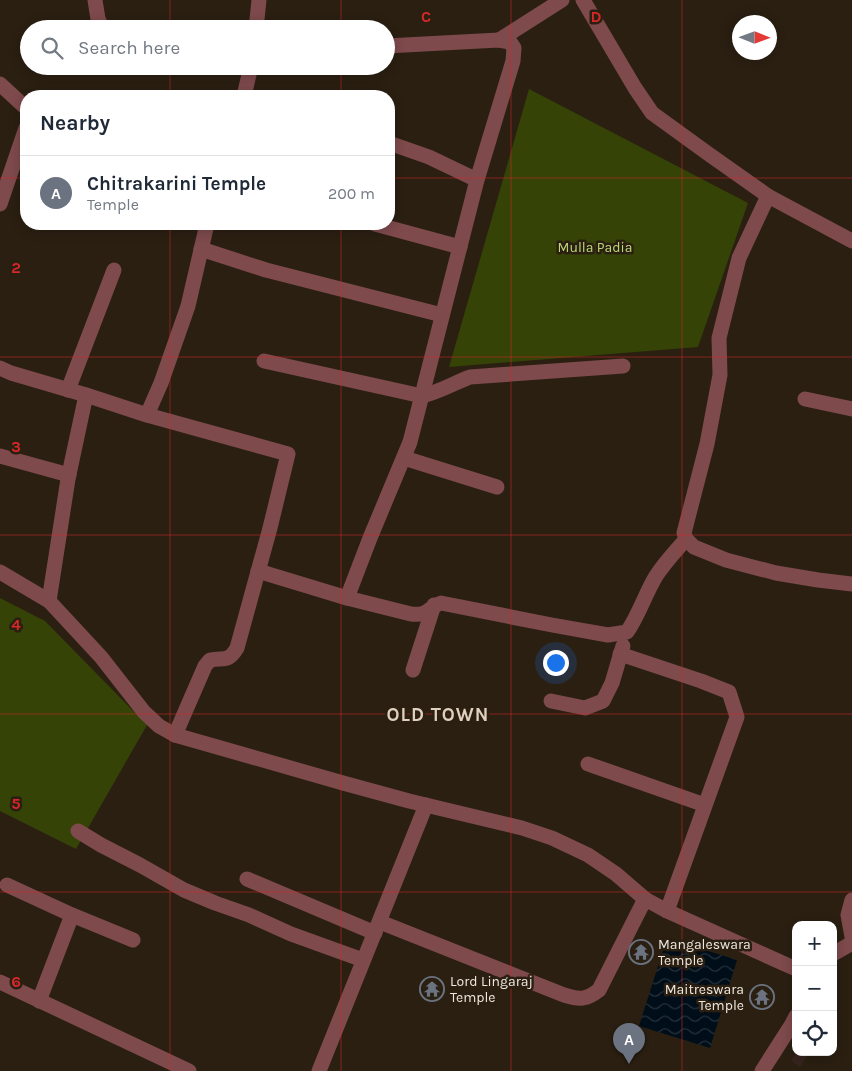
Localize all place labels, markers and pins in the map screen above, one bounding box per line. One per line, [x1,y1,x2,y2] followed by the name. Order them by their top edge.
[658,936,751,969] place label: Mangaleswara Temple
[628,939,654,965] temple icon: Mangaleswara Temple
[450,973,533,1006] place label: Lord Lingaraj Temple
[419,976,445,1002] temple icon: Lord Lingaraj Temple
[665,981,744,1014] place label: Maitreswara Temple
[749,984,775,1010] temple icon: Maitreswara Temple
[613,1023,645,1064] pin: A

